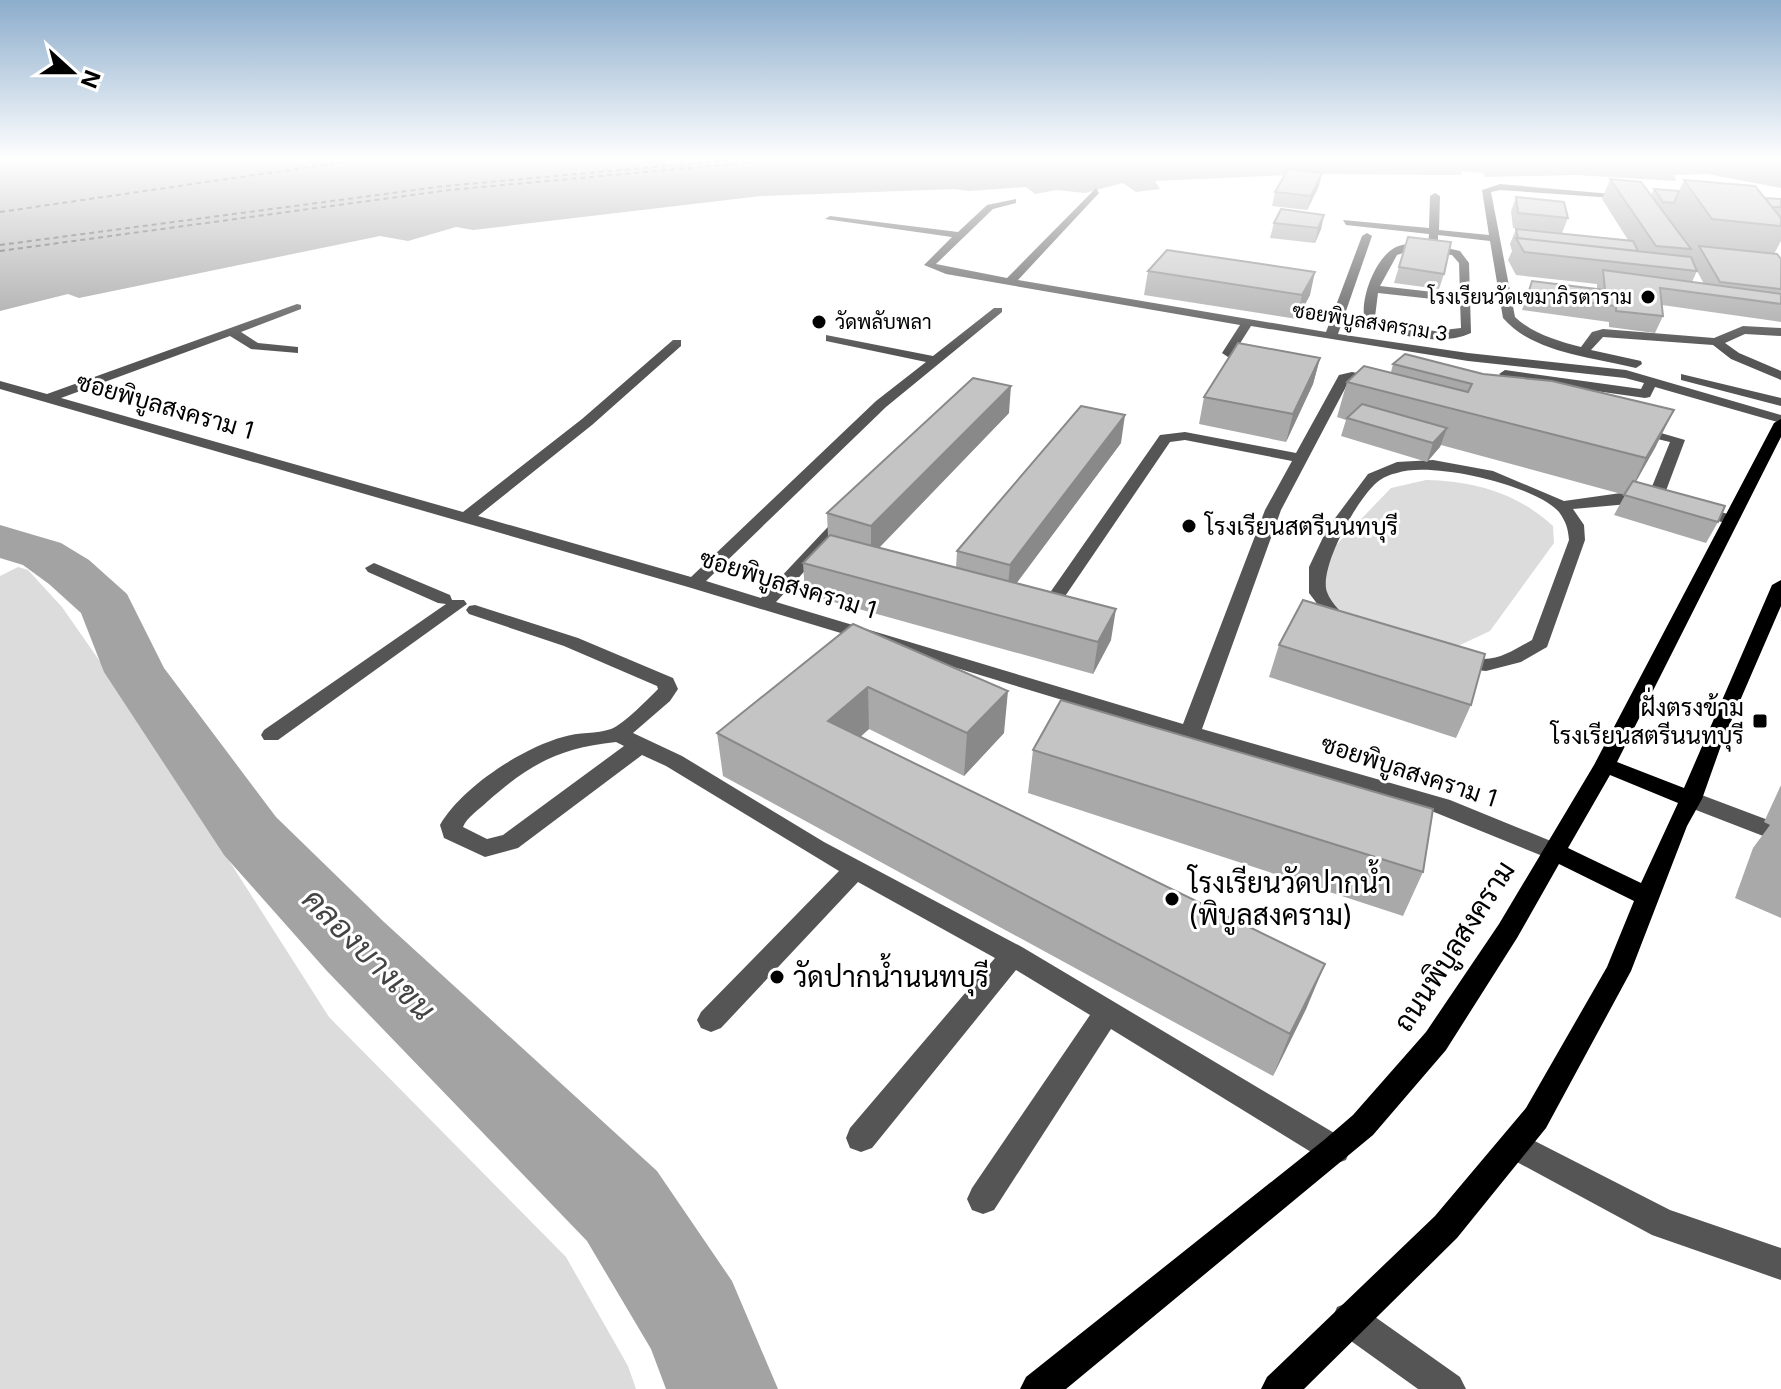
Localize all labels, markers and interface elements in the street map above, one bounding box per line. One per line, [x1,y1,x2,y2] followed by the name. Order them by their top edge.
[32,32,112,112] north arrow
[76,67,106,92] text: N
[1427,284,1632,309] place label: โรงเรียนวัดเขมาภิรตาราม
[1639,288,1657,306] marker: โรงเรียนวัดเขมาภิรตาราม
[1290,298,1449,349] street label: ซอยพิบูลสงคราม 3
[835,310,932,334] place label: วัดพลับพลา
[810,313,828,331] marker: วัดพลับพลา
[72,367,257,448] street label: ซอยพิบูลสงคราม 1
[1203,511,1398,543] place label: โรงเรียนสตรีนนทบุรี
[1180,517,1198,535] marker: โรงเรียนสตรีนนทบุรี
[695,543,880,627] street label: ซอยพิบูลสงคราม 1
[1549,687,1744,752] place label: ฝั่งตรงข้าม โรงเรียนสตรีนนทบุรี
[1751,712,1769,730] marker: ฝั่งตรงข้าม โรงเรียนสตรีนนทบุรี
[1317,729,1501,816] street label: ซอยพิบูลสงคราม 1
[1386,854,1524,1039] street label: ถนนพิบูลสงคราม
[1186,859,1391,935] place label: โรงเรียนวัดปากน้ำ (พิบูลสงคราม)
[295,880,443,1028] water label: คลองบางเขน
[1163,890,1181,908] marker: โรงเรียนวัดปากน้ำ (พิบูลสงคราม)
[793,953,989,997] place label: วัดปากน้ำนนทบุรี
[768,968,786,986] marker: วัดปากน้ำนนทบุรี

